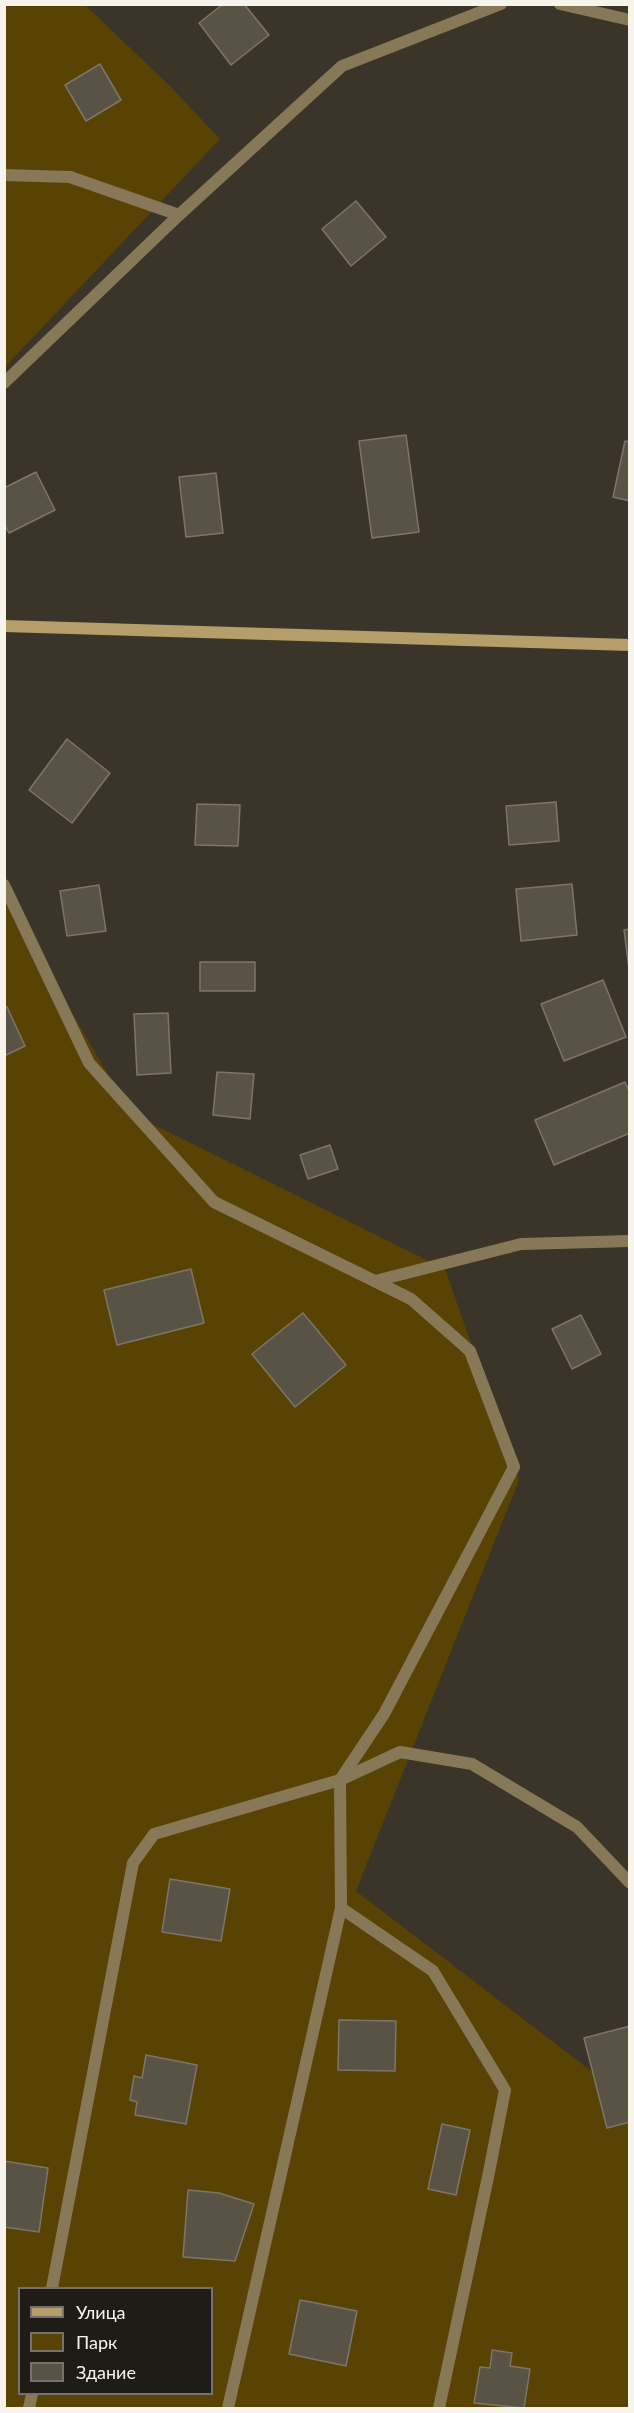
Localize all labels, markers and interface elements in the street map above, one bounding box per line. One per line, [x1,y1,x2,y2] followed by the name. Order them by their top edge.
[18,2287,213,2395] legend
[76,2301,126,2323] text: Улица
[76,2331,117,2353] text: Парк
[76,2361,136,2383] text: Здание

